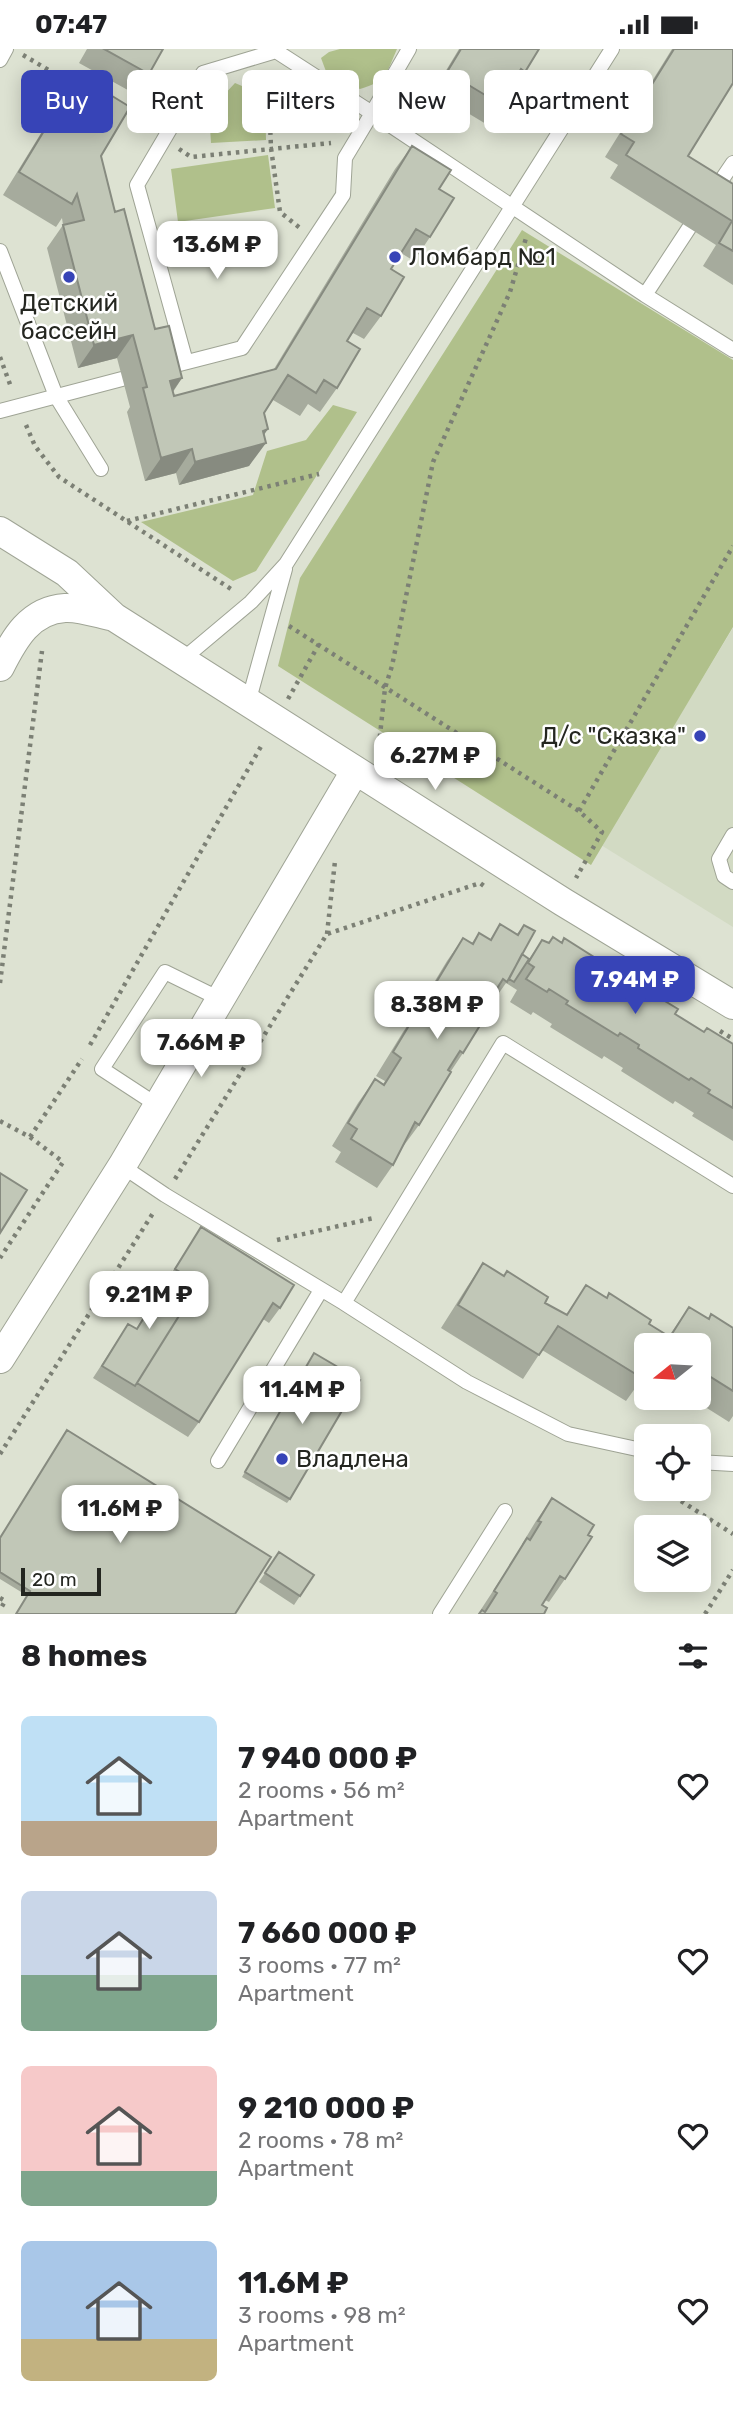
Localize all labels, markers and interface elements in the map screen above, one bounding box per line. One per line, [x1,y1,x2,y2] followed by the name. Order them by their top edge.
[35,9,107,40] text: 07:47
[21,70,113,133] chip: Buy
[127,70,228,133] chip: Rent
[242,70,359,133] chip: Filters
[373,70,470,133] chip: New
[484,70,653,133] chip: Apartment
[152,222,282,281] pin: 13.6M ₽
[173,230,261,258] text: 13.6M ₽
[409,243,556,271] place label: Ломбард №1
[387,249,403,265] marker: Ломбард №1
[61,269,77,285] marker: Детский бассейн
[20,289,118,345] place label: Детский бассейн
[541,722,686,750] place label: Д/с "Сказка"
[692,728,708,744] marker: Д/с "Сказка"
[370,733,500,792] pin: 6.27M ₽
[390,741,480,769] text: 6.27M ₽
[570,957,700,1016] pin: 7.94M ₽
[591,965,679,993] text: 7.94M ₽
[372,981,502,1041] pin: 8.38M ₽
[390,990,484,1018] text: 8.38M ₽
[136,1019,266,1079] pin: 7.66M ₽
[157,1028,245,1056] text: 7.66M ₽
[84,1271,214,1331] pin: 9.21M ₽
[105,1280,193,1308] text: 9.21M ₽
[634,1333,710,1411] north arrow
[634,1333,711,1592] map controls
[237,1367,367,1426] pin: 11.4M ₽
[259,1375,345,1403] text: 11.4M ₽
[634,1424,711,1501] button: locate
[296,1445,409,1473] place label: Владлена
[274,1451,290,1467] marker: Владлена
[55,1485,185,1545] pin: 11.6M ₽
[78,1494,162,1522] text: 11.6M ₽
[634,1515,711,1592] button: layers
[21,1565,102,1597] scale bar
[32,1568,77,1591] text: 20 m
[674,1637,712,1675] icon: filters
[21,1638,147,1674] text: 8 homes
[238,1740,417,1776] text: 7 940 000 ₽
[77,1744,161,1828] icon: home
[674,1767,712,1805] icon: heart
[238,1776,405,1804] text: 2 rooms · 56 m²
[238,1804,354,1832] text: Apartment
[238,1915,417,1951] text: 7 660 000 ₽
[77,1919,161,2003] icon: home
[674,1942,712,1980] icon: heart
[238,1951,401,1979] text: 3 rooms · 77 m²
[238,1979,354,2007] text: Apartment
[238,2090,414,2126] text: 9 210 000 ₽
[77,2094,161,2178] icon: home
[674,2117,712,2155] icon: heart
[238,2126,403,2154] text: 2 rooms · 78 m²
[238,2154,354,2182] text: Apartment
[238,2265,349,2301] text: 11.6M ₽
[77,2269,161,2353] icon: home
[674,2292,712,2330] icon: heart
[238,2301,406,2329] text: 3 rooms · 98 m²
[238,2329,354,2357] text: Apartment

